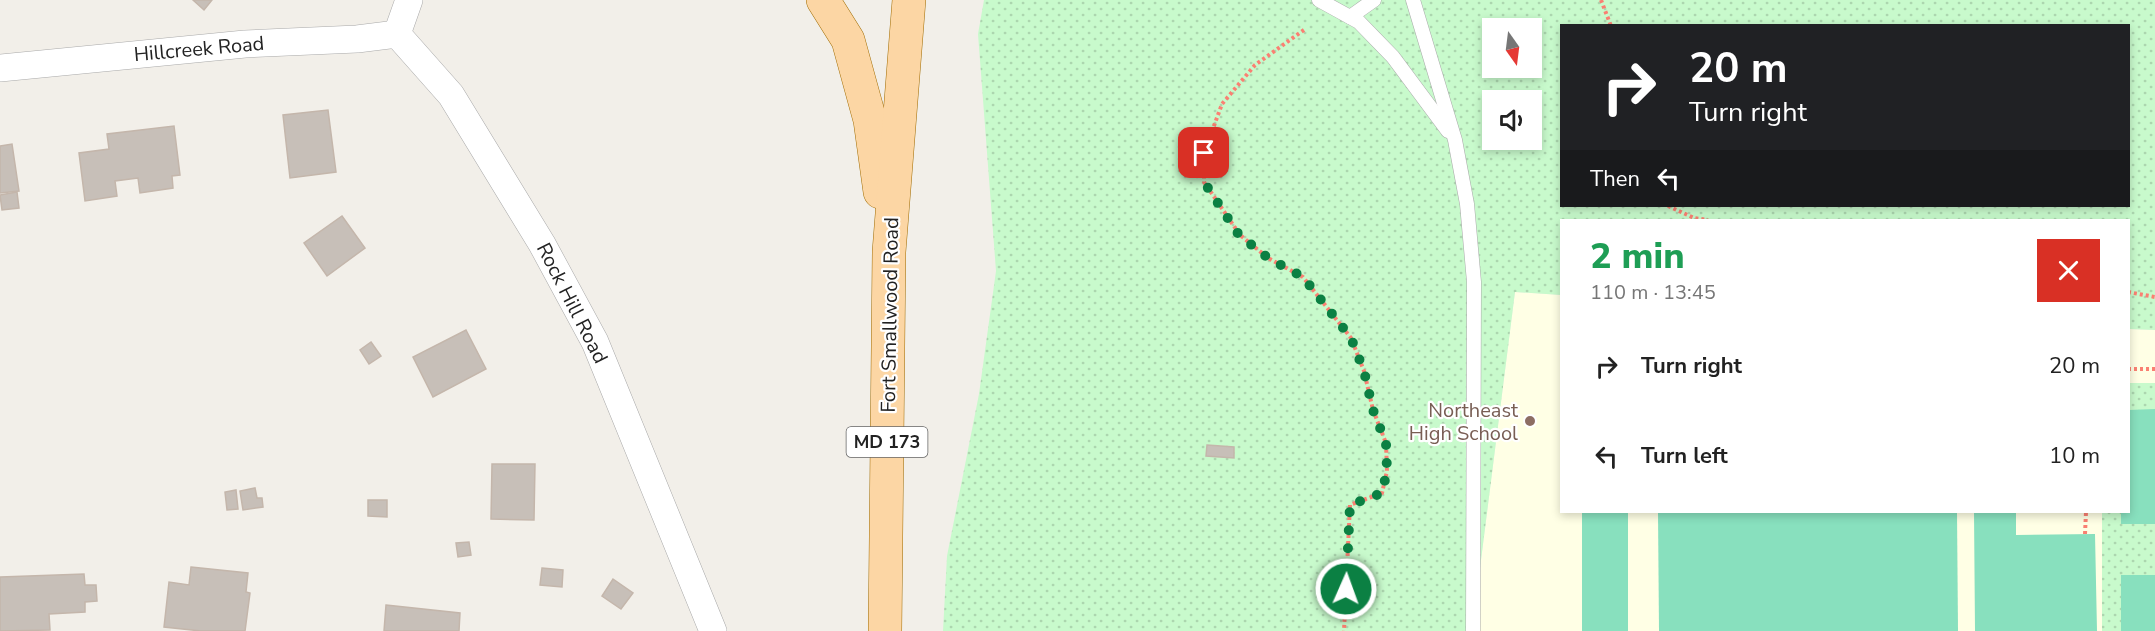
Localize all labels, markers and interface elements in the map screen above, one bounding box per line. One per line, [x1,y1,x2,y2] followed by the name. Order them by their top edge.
[1482,18,1542,78] north arrow
[1482,18,1542,150] map controls
[133,30,265,68] street label: Hillcreek Road
[1689,40,1788,97] text: 20 m
[1590,48,1668,126] icon: right
[1482,90,1542,150] button: sound
[1689,94,1807,131] text: Turn right
[1178,127,1229,178] pin
[1187,136,1220,169] icon: arrive
[1652,162,1685,195] icon: left
[1590,164,1640,194] text: Then
[875,217,905,413] street label: Fort Smallwood Road
[1590,232,1685,281] text: 2 min
[530,238,614,368] street label: Rock Hill Road
[2037,239,2100,302] button: close
[1590,279,1716,306] text: 110 m · 13:45
[1590,350,1623,383] icon: right
[1641,351,1742,381] text: Turn right
[2049,351,2100,381] text: 20 m
[1409,397,1519,447] place label: Northeast High School
[1523,414,1537,428] marker: Northeast High School
[846,427,928,457] road number: MD 173
[1590,440,1623,473] icon: left
[1641,441,1728,471] text: Turn left
[2049,441,2100,471] text: 10 m
[1314,557,1378,621] position arrow

